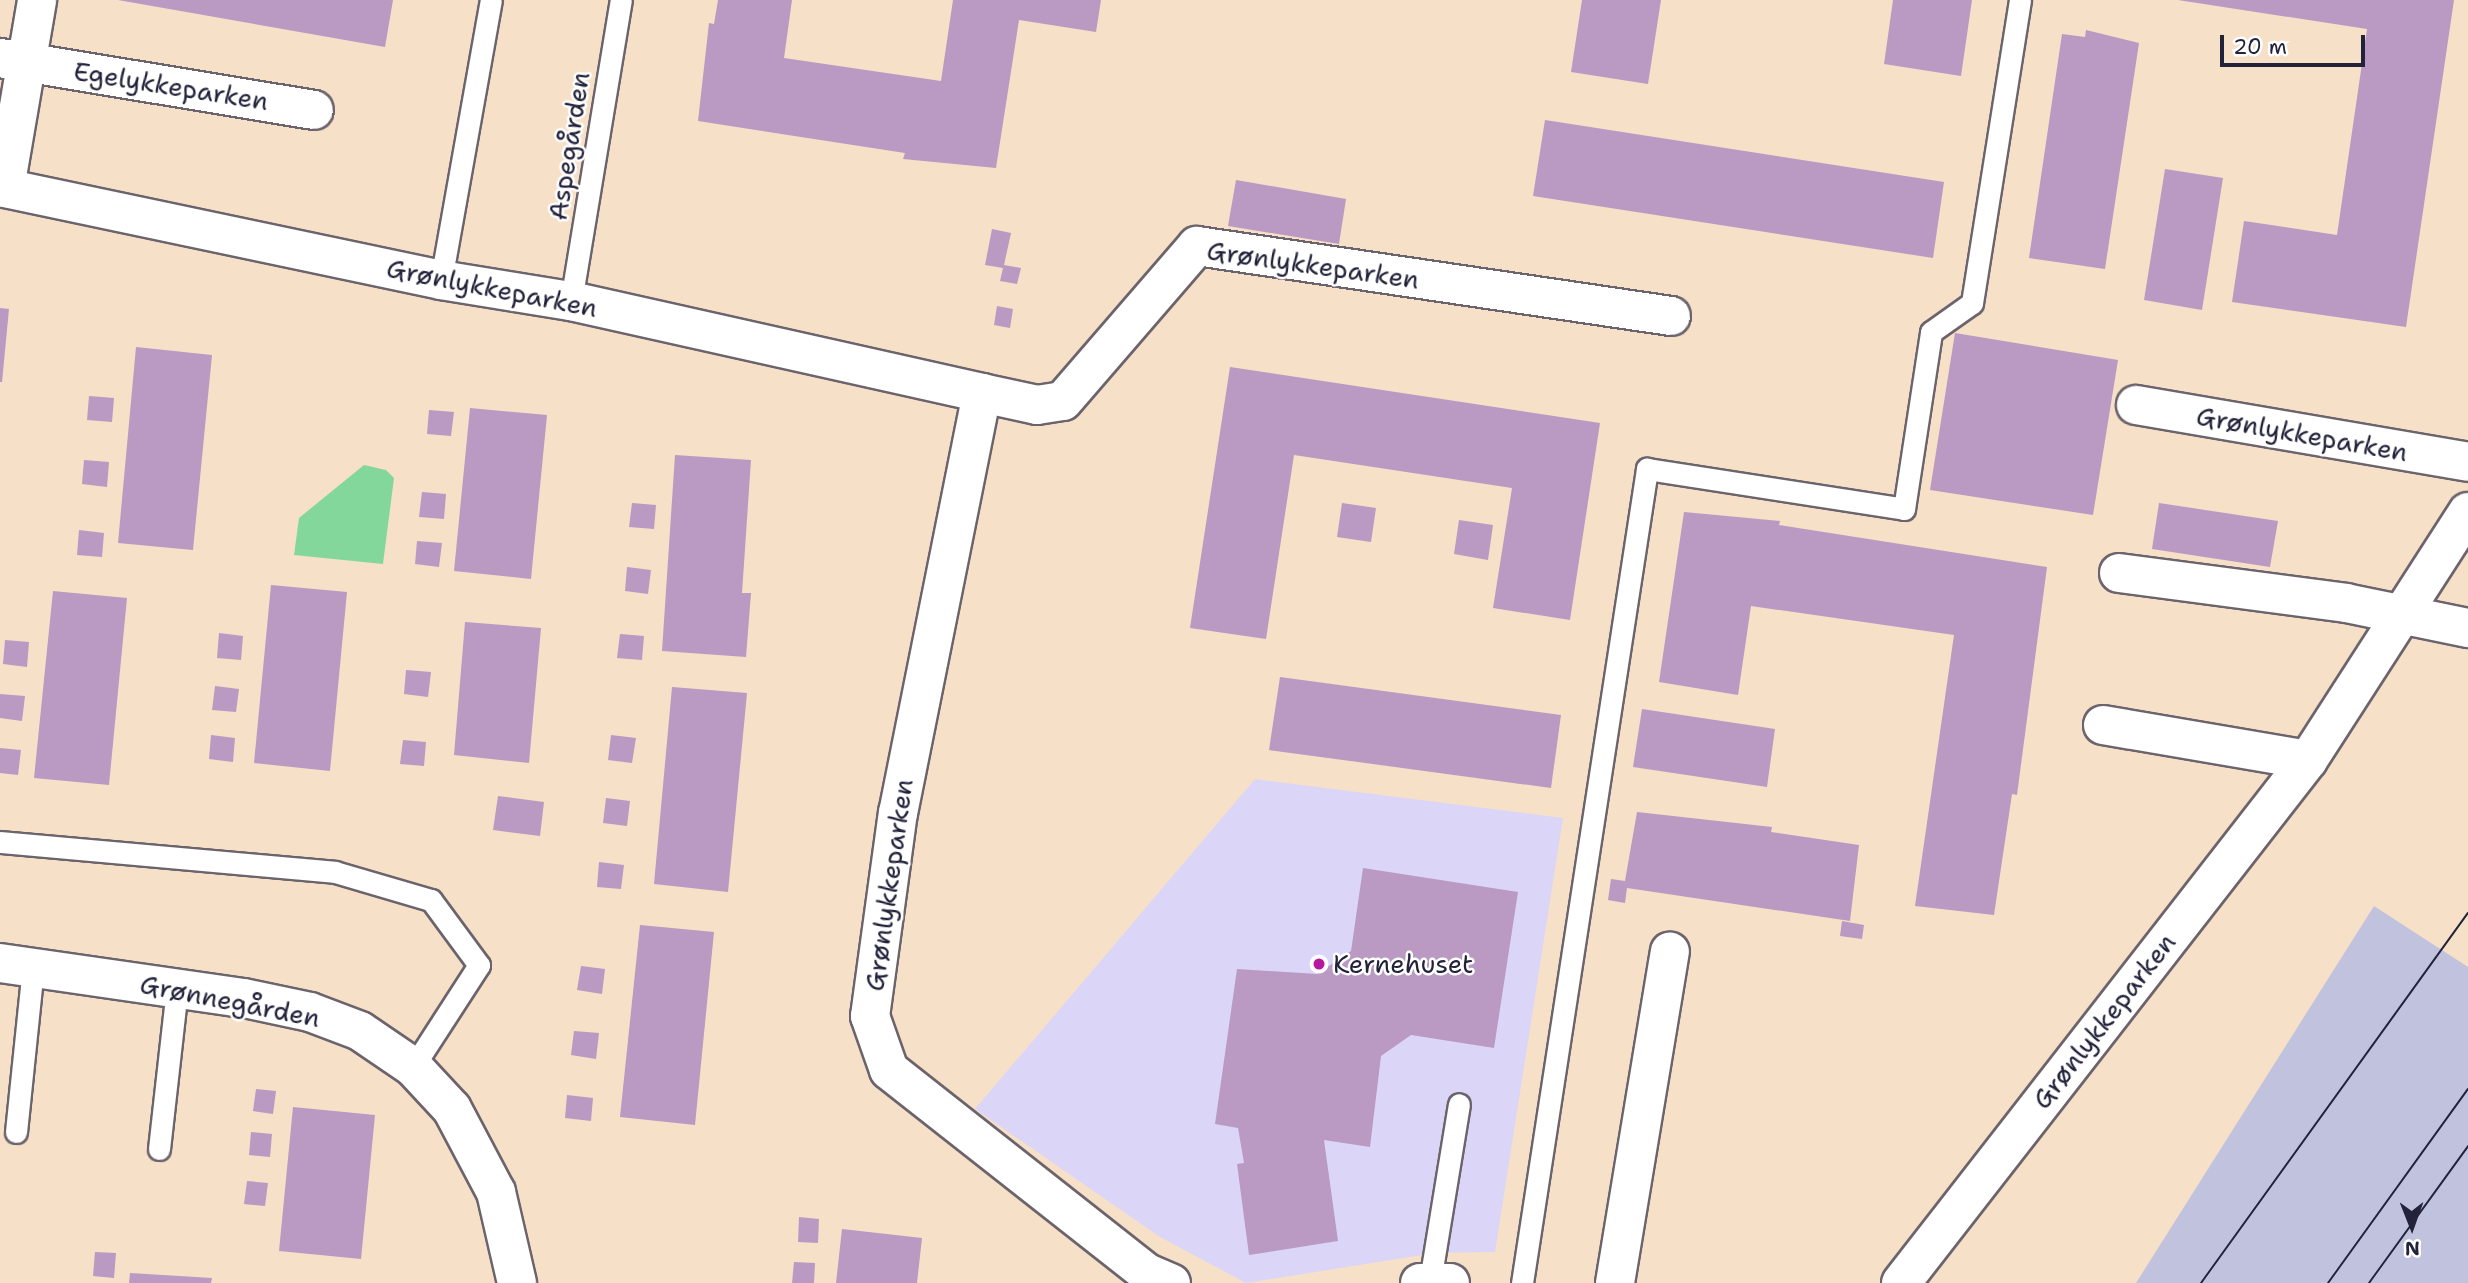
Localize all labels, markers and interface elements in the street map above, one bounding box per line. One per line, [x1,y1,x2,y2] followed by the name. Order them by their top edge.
[2223,21,2368,65] scale bar
[2233,33,2287,61] text: 20 m
[71,55,271,117] street label: Egelykkeparken
[542,70,596,222] street label: Aspegården
[1205,235,1421,295] street label: Grønlykkeparken
[384,252,600,324] street label: Grønlykkeparken
[2194,400,2410,468] street label: Grønlykkeparken
[859,777,919,993] street label: Grønlykkeparken
[2026,927,2182,1115] street label: Grønlykkeparken
[1333,948,1473,980] place label: Kernehuset
[1311,956,1327,972] marker: Kernehuset
[137,968,323,1034] street label: Grønnegården
[2377,1192,2447,1262] north arrow
[2405,1236,2420,1261] text: N

